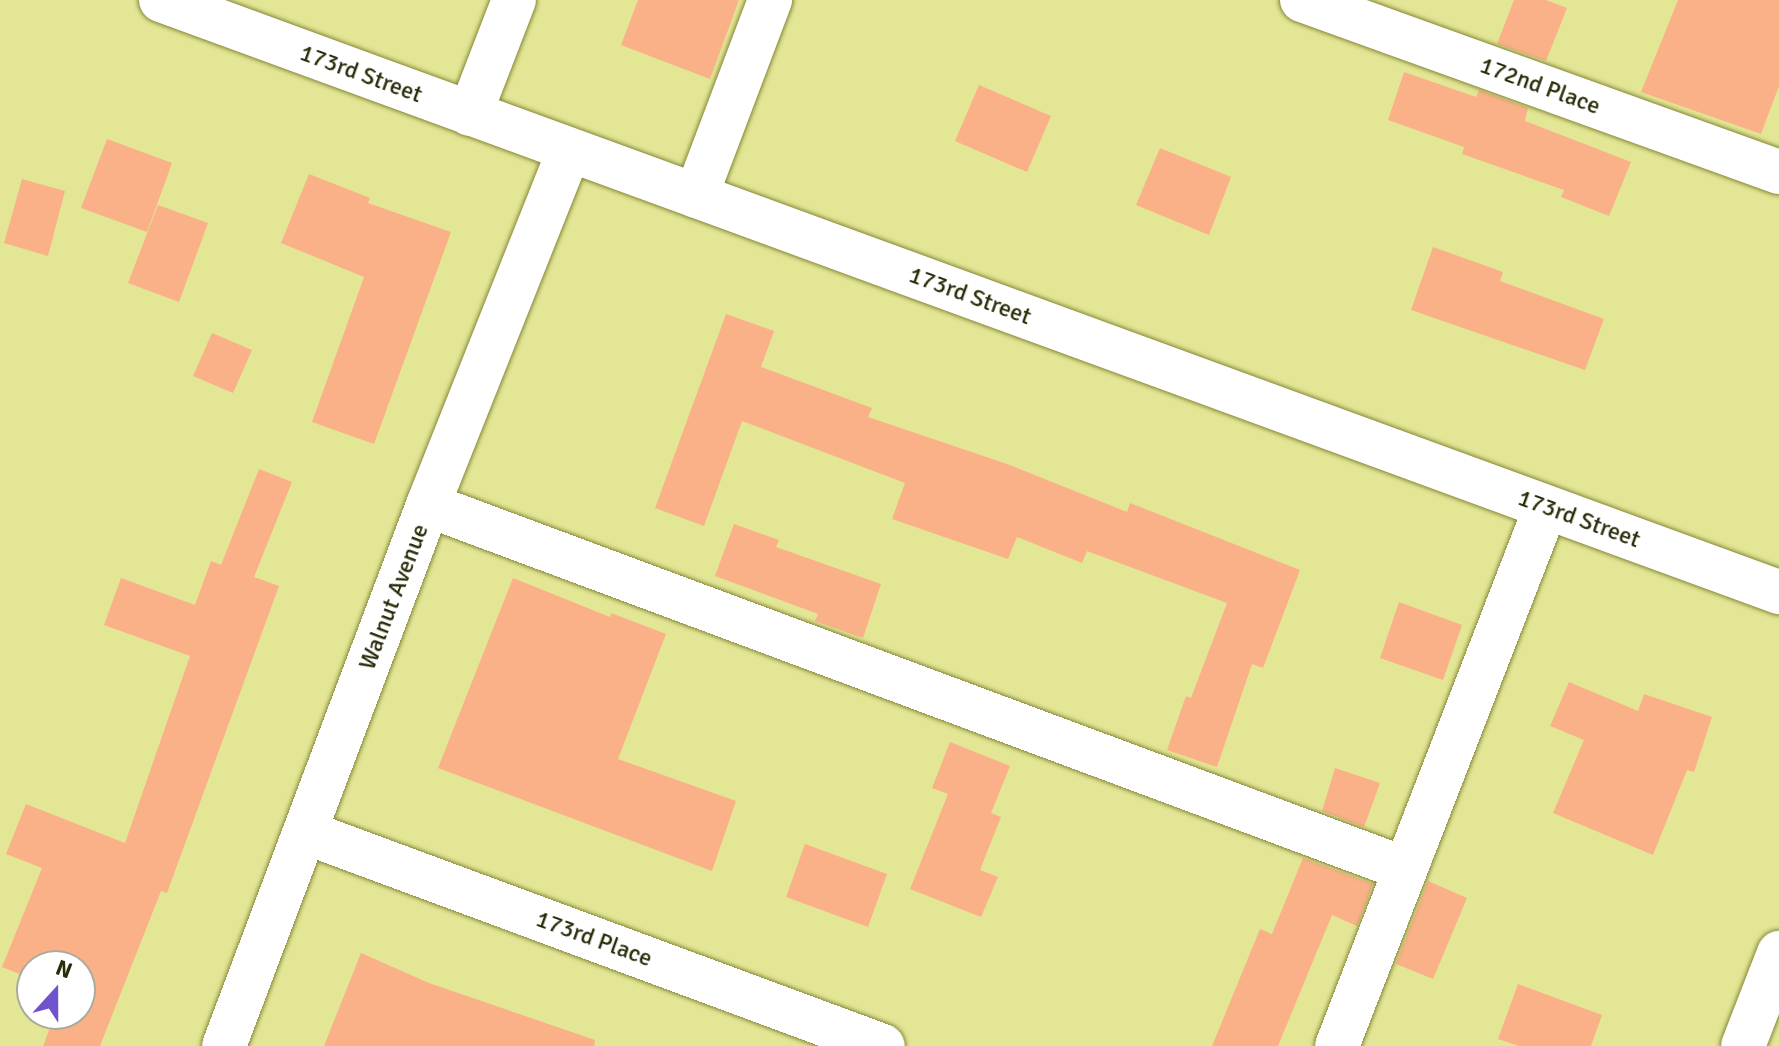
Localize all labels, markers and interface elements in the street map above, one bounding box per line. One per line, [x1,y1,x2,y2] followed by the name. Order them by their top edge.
[296,39,426,109] street label: 173rd Street
[1476,51,1604,121] street label: 172nd Place
[905,261,1035,331] street label: 173rd Street
[1514,484,1644,554] street label: 173rd Street
[353,520,435,674] street label: Walnut Avenue
[532,905,656,973] street label: 173rd Place
[16,950,96,1030] north arrow
[52,954,76,984] text: N

